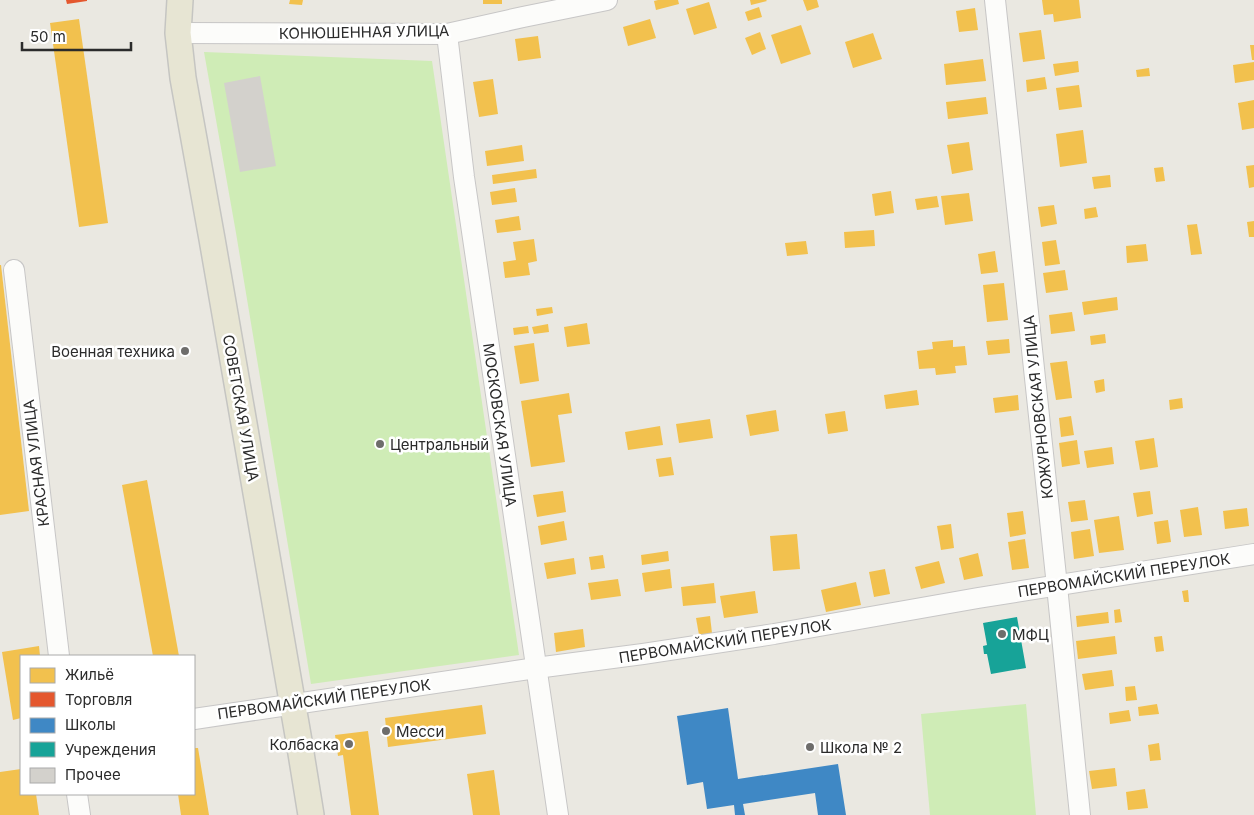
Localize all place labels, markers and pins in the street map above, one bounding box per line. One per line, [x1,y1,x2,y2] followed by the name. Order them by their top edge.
[51,342,175,361] place label: Военная техника
[179,345,191,357] marker: Военная техника
[390,435,489,454] place label: Центральный
[374,438,386,450] marker: Центральный
[1012,625,1049,644] place label: МФЦ
[996,628,1008,640] marker: МФЦ
[396,722,444,741] place label: Месси
[380,725,392,737] marker: Месси
[269,735,339,754] place label: Колбаска
[343,738,355,750] marker: Колбаска
[820,738,902,757] place label: Школа № 2
[804,741,816,753] marker: Школа № 2

